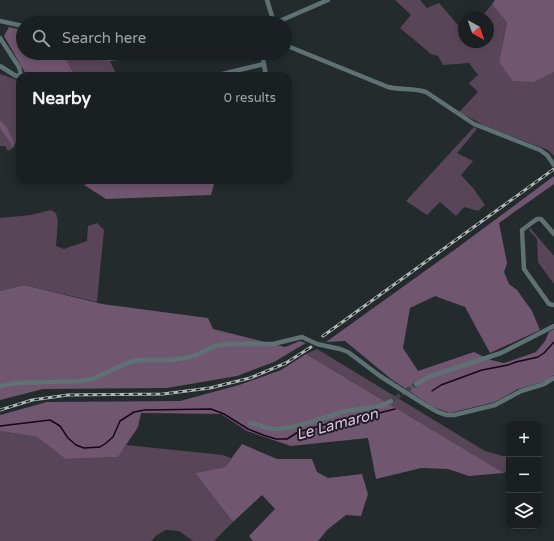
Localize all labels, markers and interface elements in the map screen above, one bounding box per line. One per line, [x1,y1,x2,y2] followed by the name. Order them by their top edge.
[458,12,494,48] north arrow
[16,16,292,60] search box
[30,27,52,49] icon: search
[62,29,146,47] text: Search here
[32,88,91,109] text: Nearby
[224,90,276,106] text: 0 results
[294,404,381,444] water label: Le Lamaron
[506,421,542,529] map controls
[506,421,542,457] button: +
[506,457,542,493] button: −
[506,493,542,529] button: layers

